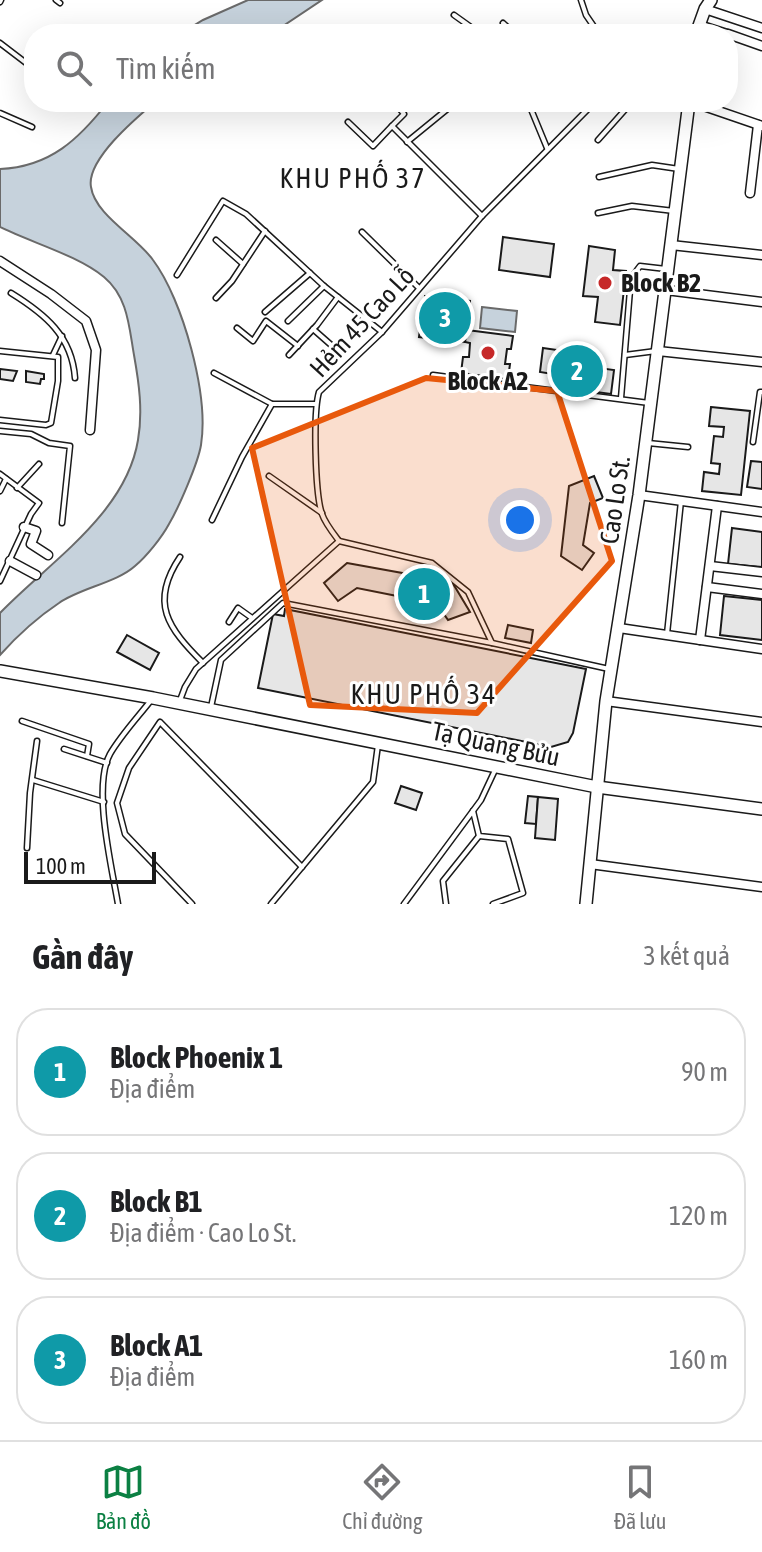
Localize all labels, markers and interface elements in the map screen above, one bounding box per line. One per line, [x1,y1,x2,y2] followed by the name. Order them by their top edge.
[24,24,738,112] search box
[52,46,96,90] icon: search
[116,51,216,85] text: Tìm kiếm
[280,159,426,194] district label: KHU PHỐ 37
[304,261,420,383] street label: Hẻm 45 Cao Lỗ
[621,268,701,298] place label: Block B2
[596,274,614,292] marker: Block B2
[419,288,471,348] pin: 3
[551,341,603,401] pin: 2
[479,344,497,362] marker: Block A2
[448,366,528,396] place label: Block A2
[594,454,636,546] street label: Cao Lo St.
[500,500,540,540] your location
[398,564,450,624] pin: 1
[351,675,497,710] district label: KHU PHỐ 34
[429,716,563,772] street label: Tạ Quang Bửu
[24,848,156,884] scale bar
[36,853,86,879] text: 100 m
[32,937,133,976] text: Gần đây
[643,941,730,971] text: 3 kết quả
[110,1040,283,1074] text: Block Phoenix 1
[54,1057,66,1087] text: 1
[681,1057,728,1087] text: 90 m
[110,1074,195,1104] text: Địa điểm
[110,1184,203,1218] text: Block B1
[54,1201,66,1231] text: 2
[669,1201,728,1231] text: 120 m
[110,1218,296,1248] text: Địa điểm · Cao Lo St.
[110,1328,203,1362] text: Block A1
[54,1345,66,1375] text: 3
[669,1345,728,1375] text: 160 m
[110,1362,195,1392] text: Địa điểm
[96,1460,151,1534] tab: Bản đồ
[342,1460,422,1534] tab: Chỉ đường
[614,1460,666,1534] tab: Đã lưu

